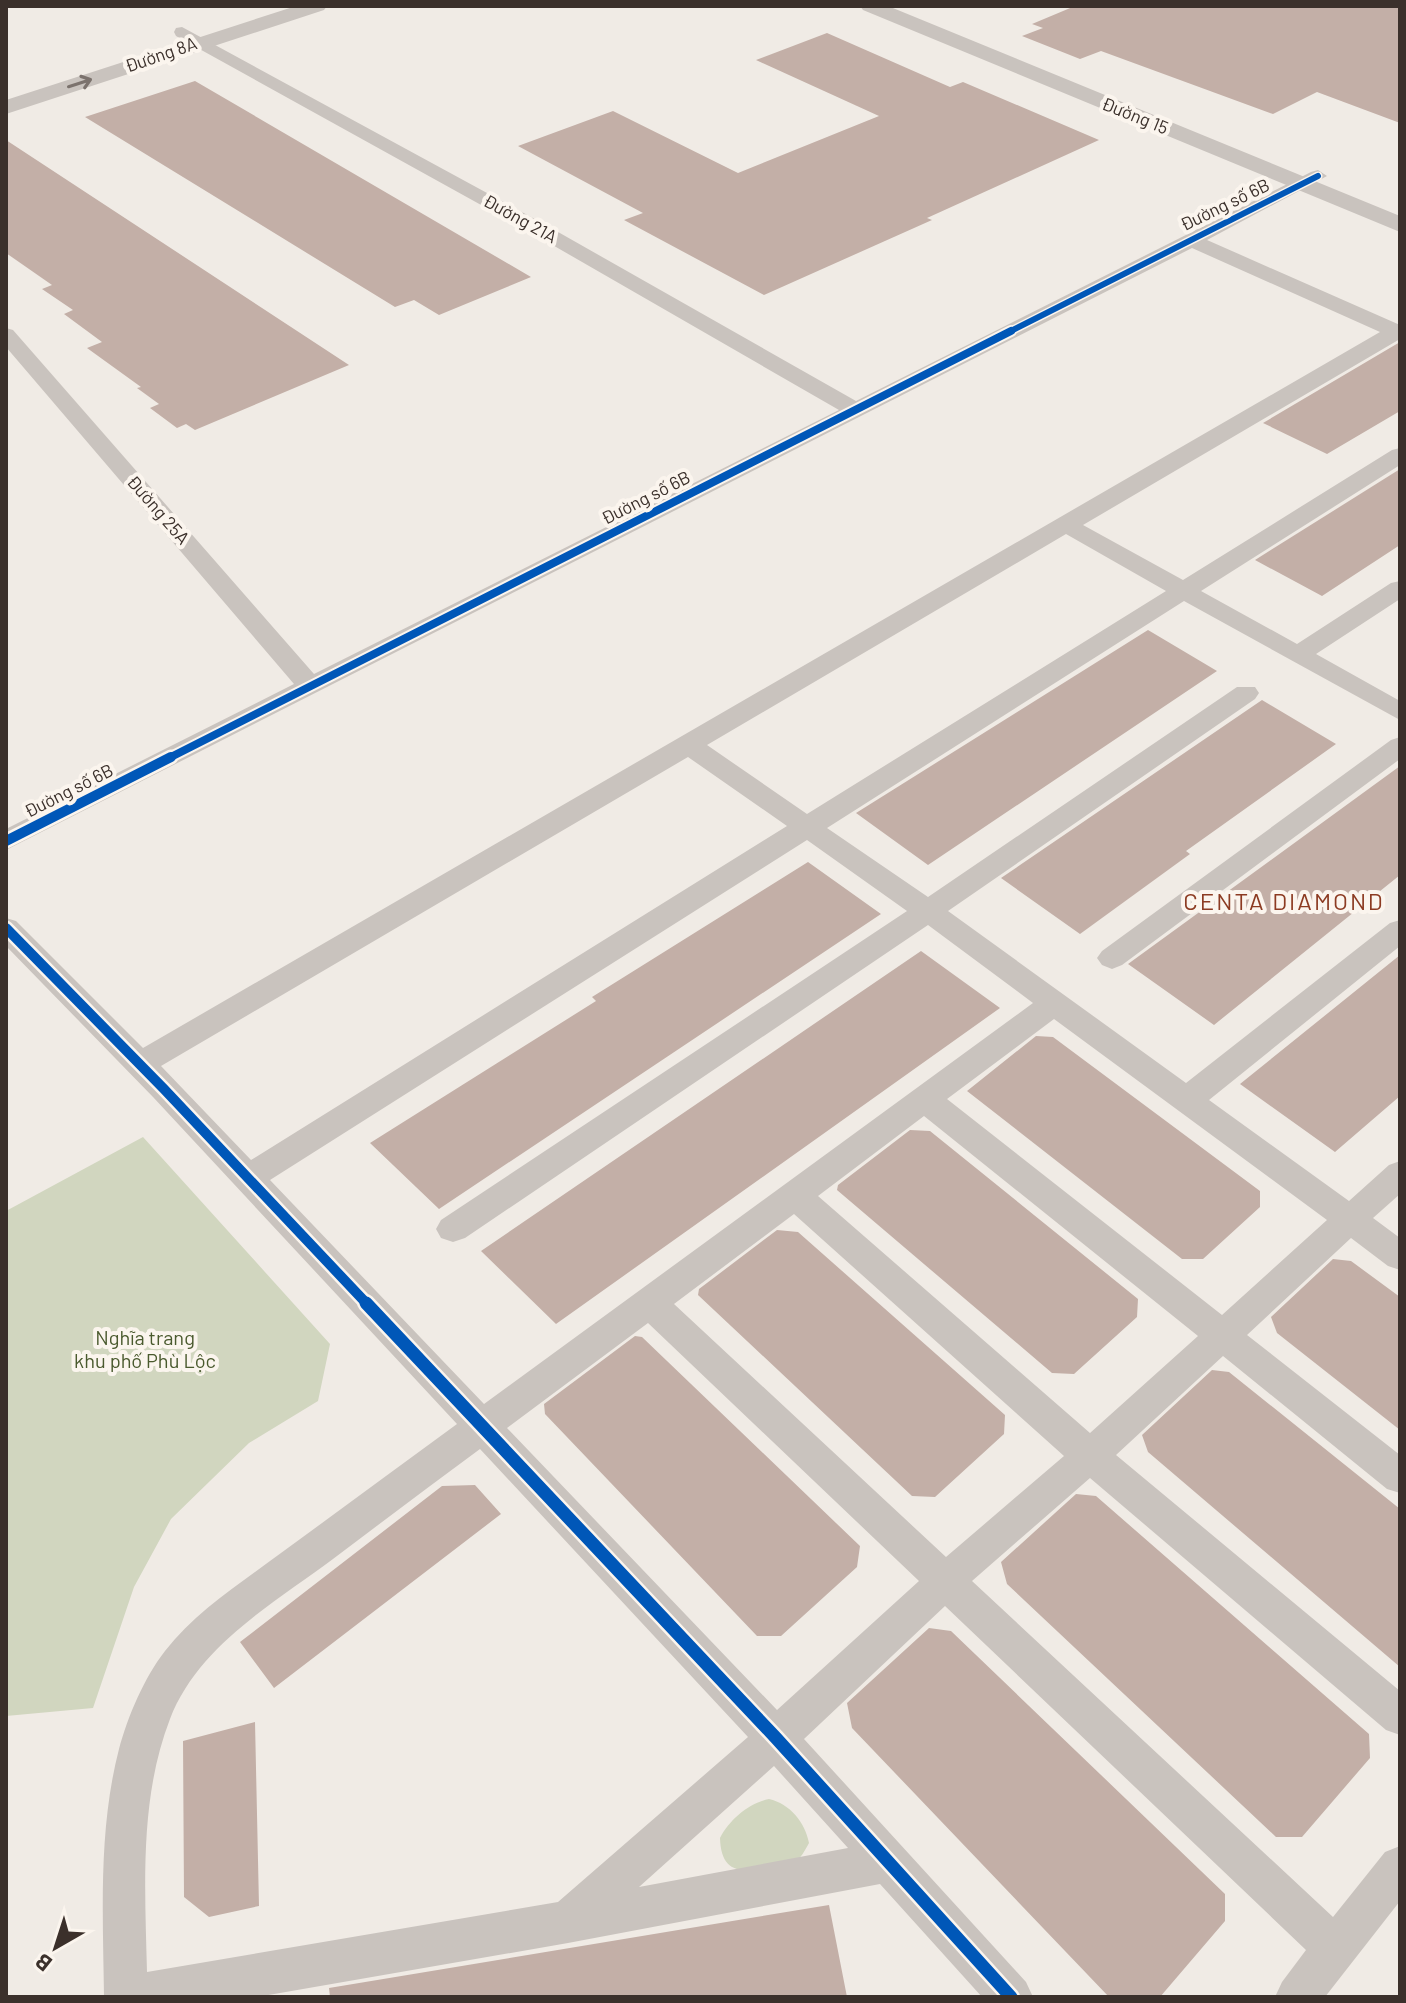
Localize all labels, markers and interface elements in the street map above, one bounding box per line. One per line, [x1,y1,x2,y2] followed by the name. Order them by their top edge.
[122,31,200,77] street label: Đường 8A
[68,74,93,89] one-way arrow
[1099,92,1172,138] street label: Đường 15
[1176,173,1273,235] street label: Đường số 6B
[480,189,561,247] street label: Đường 21A
[597,465,694,529] street label: Đường số 6B
[123,470,195,548] street label: Đường 25A
[20,758,117,822] street label: Đường số 6B
[1183,886,1385,915] district label: CENTA DIAMOND
[74,1325,216,1372] park label: Nghĩa trang khu phố Phù Lộc
[16,1907,96,1987] north arrow
[29,1949,56,1978] text: B

